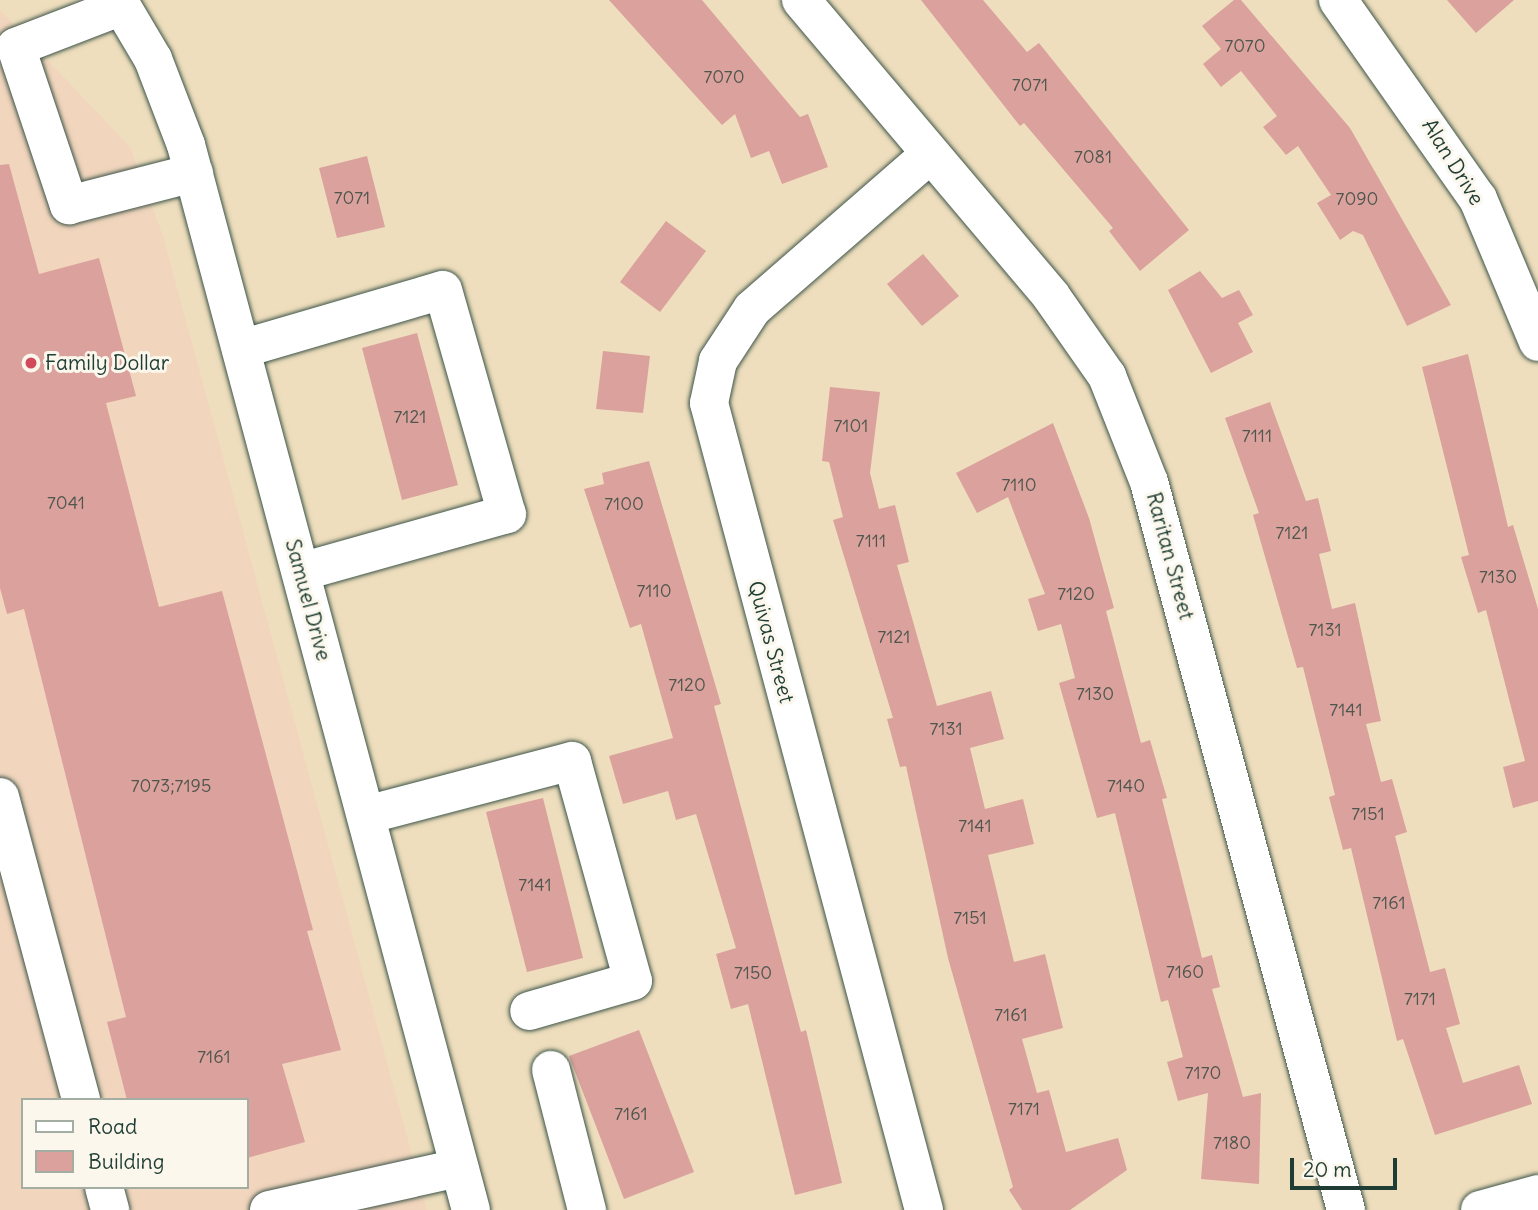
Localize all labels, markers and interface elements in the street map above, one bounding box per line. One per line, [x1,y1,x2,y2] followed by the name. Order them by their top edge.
[1224,35,1266,57] house number: 7070
[703,66,745,88] house number: 7070
[1012,74,1048,96] house number: 7071
[1417,114,1489,210] street label: Alan Drive
[1074,146,1112,168] house number: 7081
[334,187,370,209] house number: 7071
[1336,188,1378,210] house number: 7090
[45,350,169,376] place label: Family Dollar
[23,355,39,371] marker: Family Dollar
[394,406,426,428] house number: 7121
[834,415,868,437] house number: 7101
[1242,425,1272,447] house number: 7111
[1002,474,1036,496] house number: 7110
[1141,490,1199,622] street label: Raritan Street
[47,492,85,514] house number: 7041
[604,493,644,515] house number: 7100
[1276,522,1308,544] house number: 7121
[856,530,886,552] house number: 7111
[280,536,336,664] street label: Samuel Drive
[1479,566,1517,588] house number: 7130
[743,578,799,706] street label: Quivas Street
[637,580,671,602] house number: 7110
[1057,583,1095,605] house number: 7120
[1308,619,1342,641] house number: 7131
[878,626,910,648] house number: 7121
[668,674,706,696] house number: 7120
[1076,683,1114,705] house number: 7130
[1329,699,1363,721] house number: 7141
[929,718,963,740] house number: 7131
[131,775,211,797] house number: 7073;7195
[1107,775,1145,797] house number: 7140
[1351,803,1385,825] house number: 7151
[958,815,992,837] house number: 7141
[518,874,552,896] house number: 7141
[1372,892,1406,914] house number: 7161
[953,907,987,929] house number: 7151
[1166,961,1204,983] house number: 7160
[734,962,772,984] house number: 7150
[1404,988,1436,1010] house number: 7171
[994,1004,1028,1026] house number: 7161
[197,1046,231,1068] house number: 7161
[1185,1062,1221,1084] house number: 7170
[21,1098,248,1189] legend
[1008,1098,1040,1120] house number: 7171
[614,1103,648,1125] house number: 7161
[88,1113,137,1140] text: Road
[1213,1132,1251,1154] house number: 7180
[1293,1144,1400,1188] scale bar
[88,1148,164,1175] text: Building
[1303,1156,1352,1183] text: 20 m

